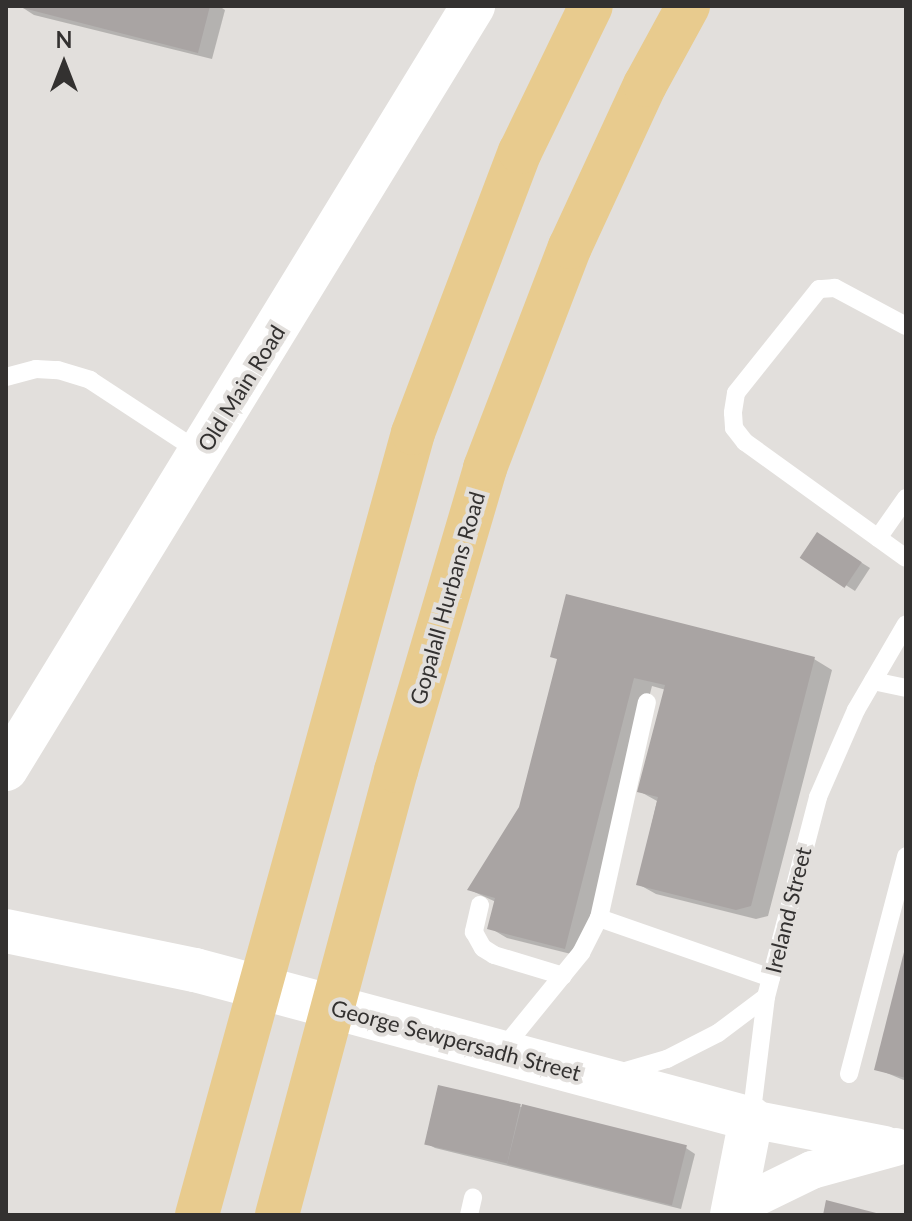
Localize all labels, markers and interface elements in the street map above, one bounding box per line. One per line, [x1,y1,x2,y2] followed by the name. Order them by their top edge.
[24,24,104,104] north arrow
[56,26,72,53] text: N
[192,320,290,456] street label: Old Main Road
[404,489,490,707] street label: Gopalall Hurbans Road
[760,844,816,976] street label: Ireland Street
[328,994,584,1086] street label: George Sewpersadh Street

